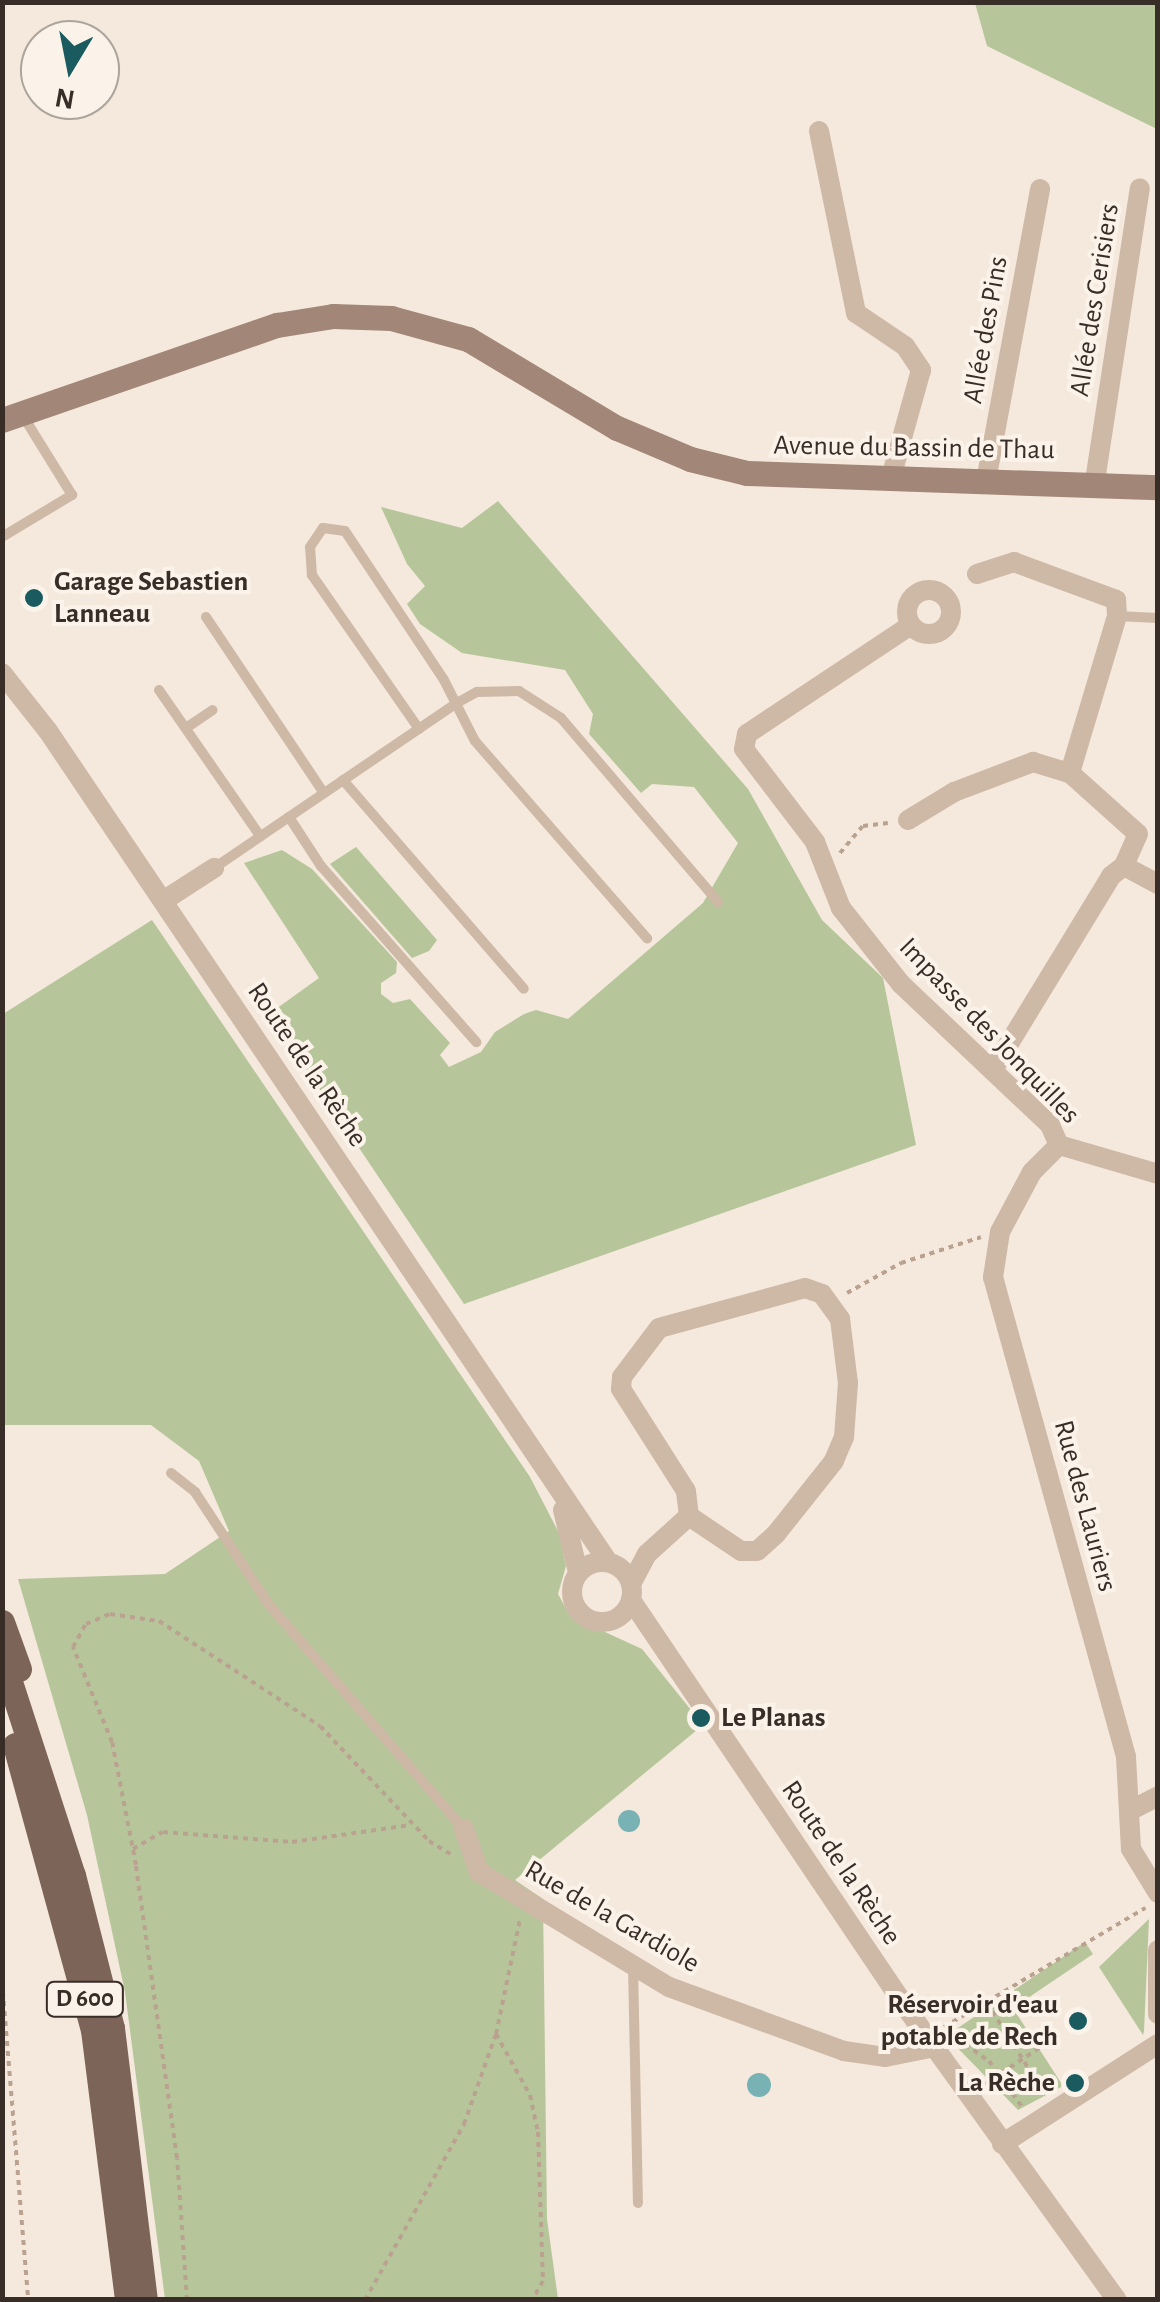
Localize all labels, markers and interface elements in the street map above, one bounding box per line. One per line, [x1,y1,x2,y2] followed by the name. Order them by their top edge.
[20,20,120,120] north arrow
[53,82,77,113] text: N
[1063,201,1127,399] street label: Allée des Cerisiers
[957,254,1015,406] street label: Allée des Pins
[773,429,1055,467] street label: Avenue du Bassin de Thau
[54,565,248,631] place label: Garage Sebastien Lanneau
[23,587,45,609] marker: Garage Sebastien Lanneau
[891,931,1087,1131] street label: Impasse des Jonquilles
[240,977,374,1153] street label: Route de la Rèche
[1046,1417,1124,1595] street label: Rue des Lauriers
[721,1701,826,1735] place label: Le Planas
[690,1707,712,1729] marker: Le Planas
[774,1775,908,1951] street label: Route de la Rèche
[519,1853,705,1981] street label: Rue de la Gardiole
[45,1979,125,2019] road number: D 600
[881,1988,1058,2054] place label: Réservoir d'eau potable de Rech
[1067,2010,1089,2032] marker: Réservoir d'eau potable de Rech
[958,2066,1055,2100] place label: La Rèche
[1064,2072,1086,2094] marker: La Rèche

